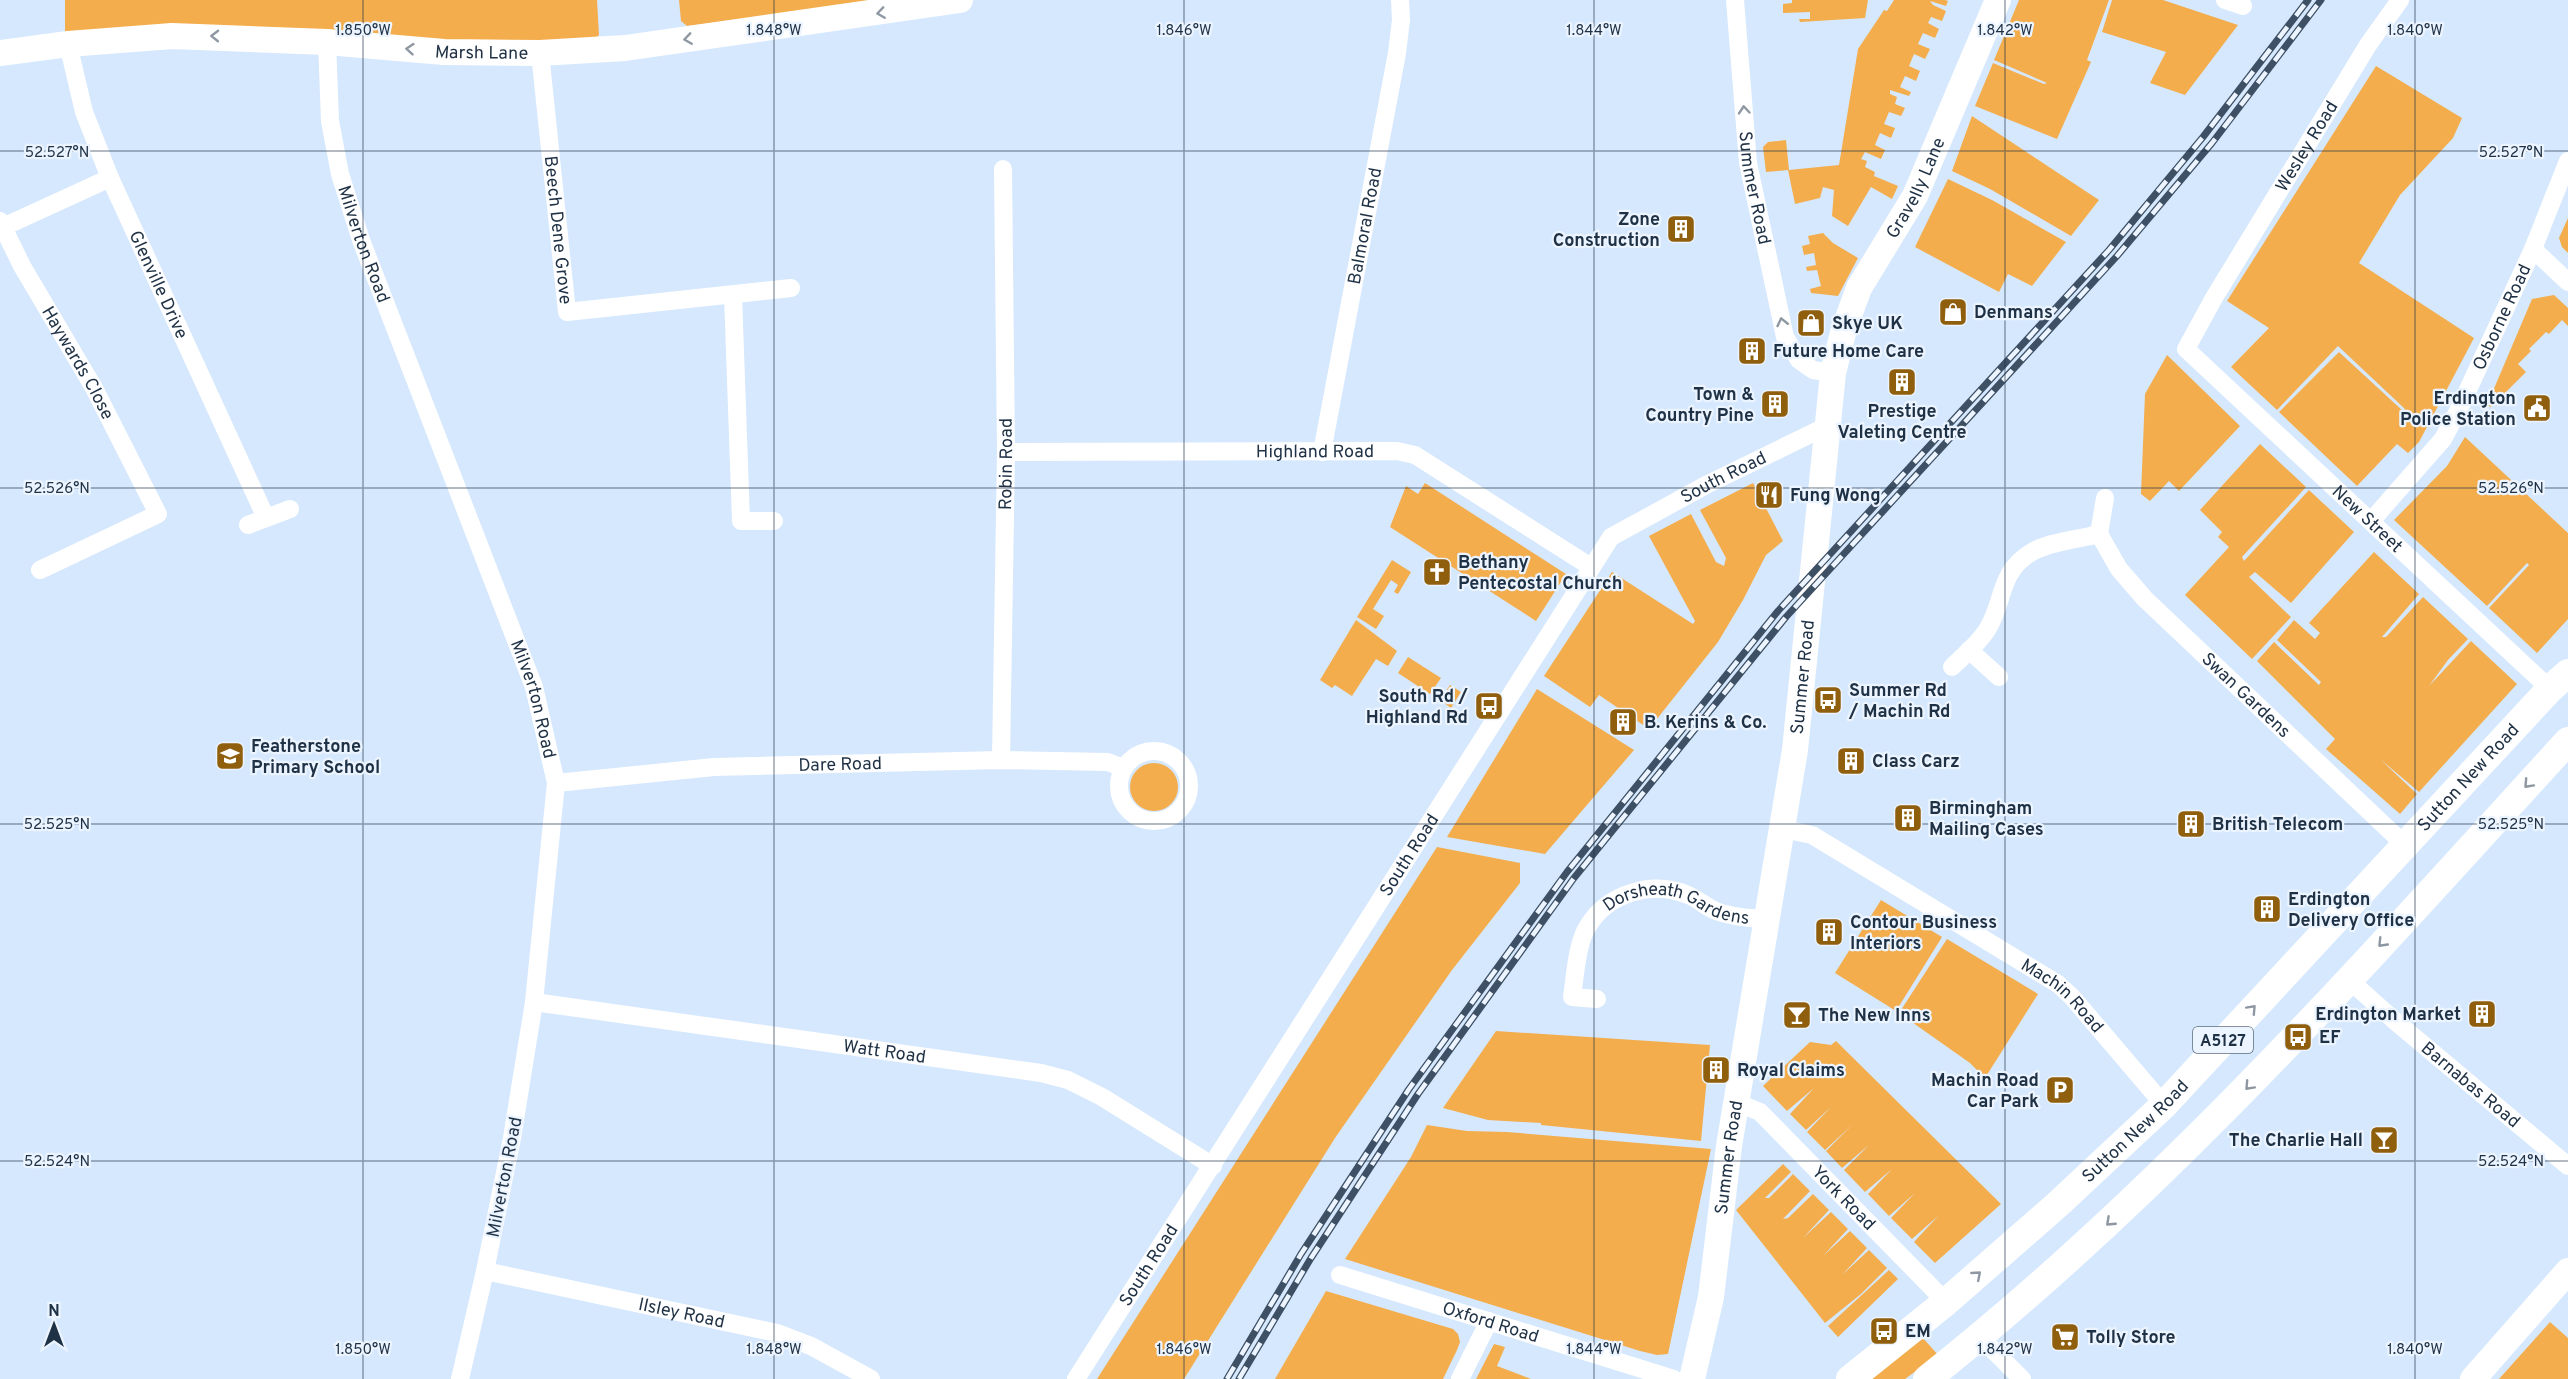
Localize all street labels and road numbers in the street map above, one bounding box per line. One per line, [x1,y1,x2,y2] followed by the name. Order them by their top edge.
[434,41,528,66] street label: Marsh Lane
[2271,97,2344,197] street label: Wesley Road
[1732,130,1775,247] street label: Summer Road
[1882,134,1951,243] street label: Gravelly Lane
[538,155,576,306] street label: Beech Dene Grove
[1344,166,1388,287] street label: Balmoral Road
[331,183,394,306] street label: Milverton Road
[123,227,192,343] street label: Glenville Drive
[2468,261,2537,374] street label: Osborne Road
[35,303,118,424] street label: Haywards Close
[995,418,1019,510] street label: Robin Road
[1256,441,1374,464] street label: Highland Road
[1677,447,1771,510] street label: South Road
[2326,481,2407,559] street label: New Street
[1787,619,1821,736] street label: Summer Road
[504,637,560,761] street label: Milverton Road
[2196,648,2295,744] street label: Swan Gardens
[2413,719,2525,837] street label: Sutton New Road
[798,753,882,778] street label: Dare Road
[1376,810,1445,901] street label: South Road
[1599,879,1751,931] street label: Dorsheath Gardens
[2016,954,2108,1038] street label: Machin Road
[2193,1027,2253,1053] road number: A5127
[842,1035,927,1070] street label: Watt Road
[2416,1038,2524,1134] street label: Barnabas Road
[2078,1076,2195,1189] street label: Sutton New Road
[1711,1099,1749,1216] street label: Summer Road
[482,1115,528,1240] street label: Milverton Road
[1806,1161,1880,1236] street label: York Road
[1115,1220,1184,1311] street label: South Road
[636,1294,727,1335] street label: Ilsley Road
[1439,1298,1542,1349] street label: Oxford Road

